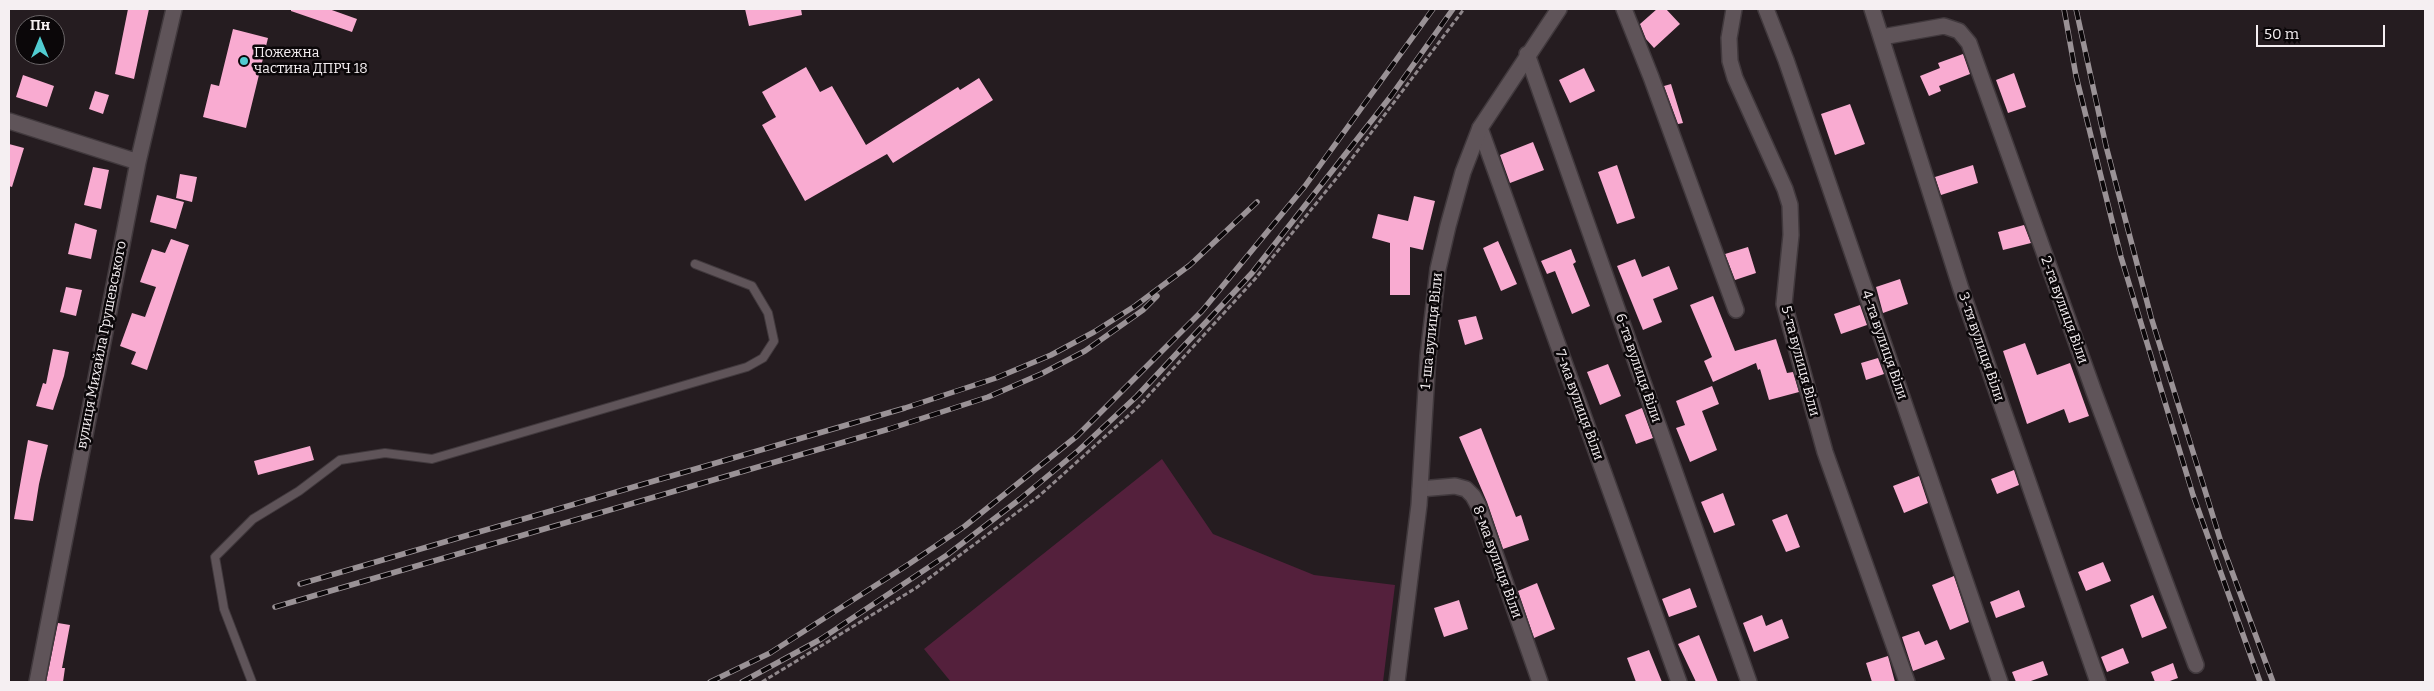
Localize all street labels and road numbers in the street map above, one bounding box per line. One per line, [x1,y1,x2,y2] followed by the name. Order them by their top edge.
[74,240,130,450] street label: вулиця Михайла Грушевського
[2037,254,2091,366] street label: 2-га вулиця Віли
[1418,272,1446,390] street label: 1-ша вулиця Віли
[1857,288,1911,402] street label: 4-та вулиця Віли
[1954,290,2008,404] street label: 3-тя вулиця Віли
[1777,304,1823,418] street label: 5-та вулиця Віли
[1611,311,1665,425] street label: 6-та вулиця Віли
[1551,347,1607,463] street label: 7-ма вулиця Віли
[1469,504,1525,620] street label: 8-ма вулиця Віли

